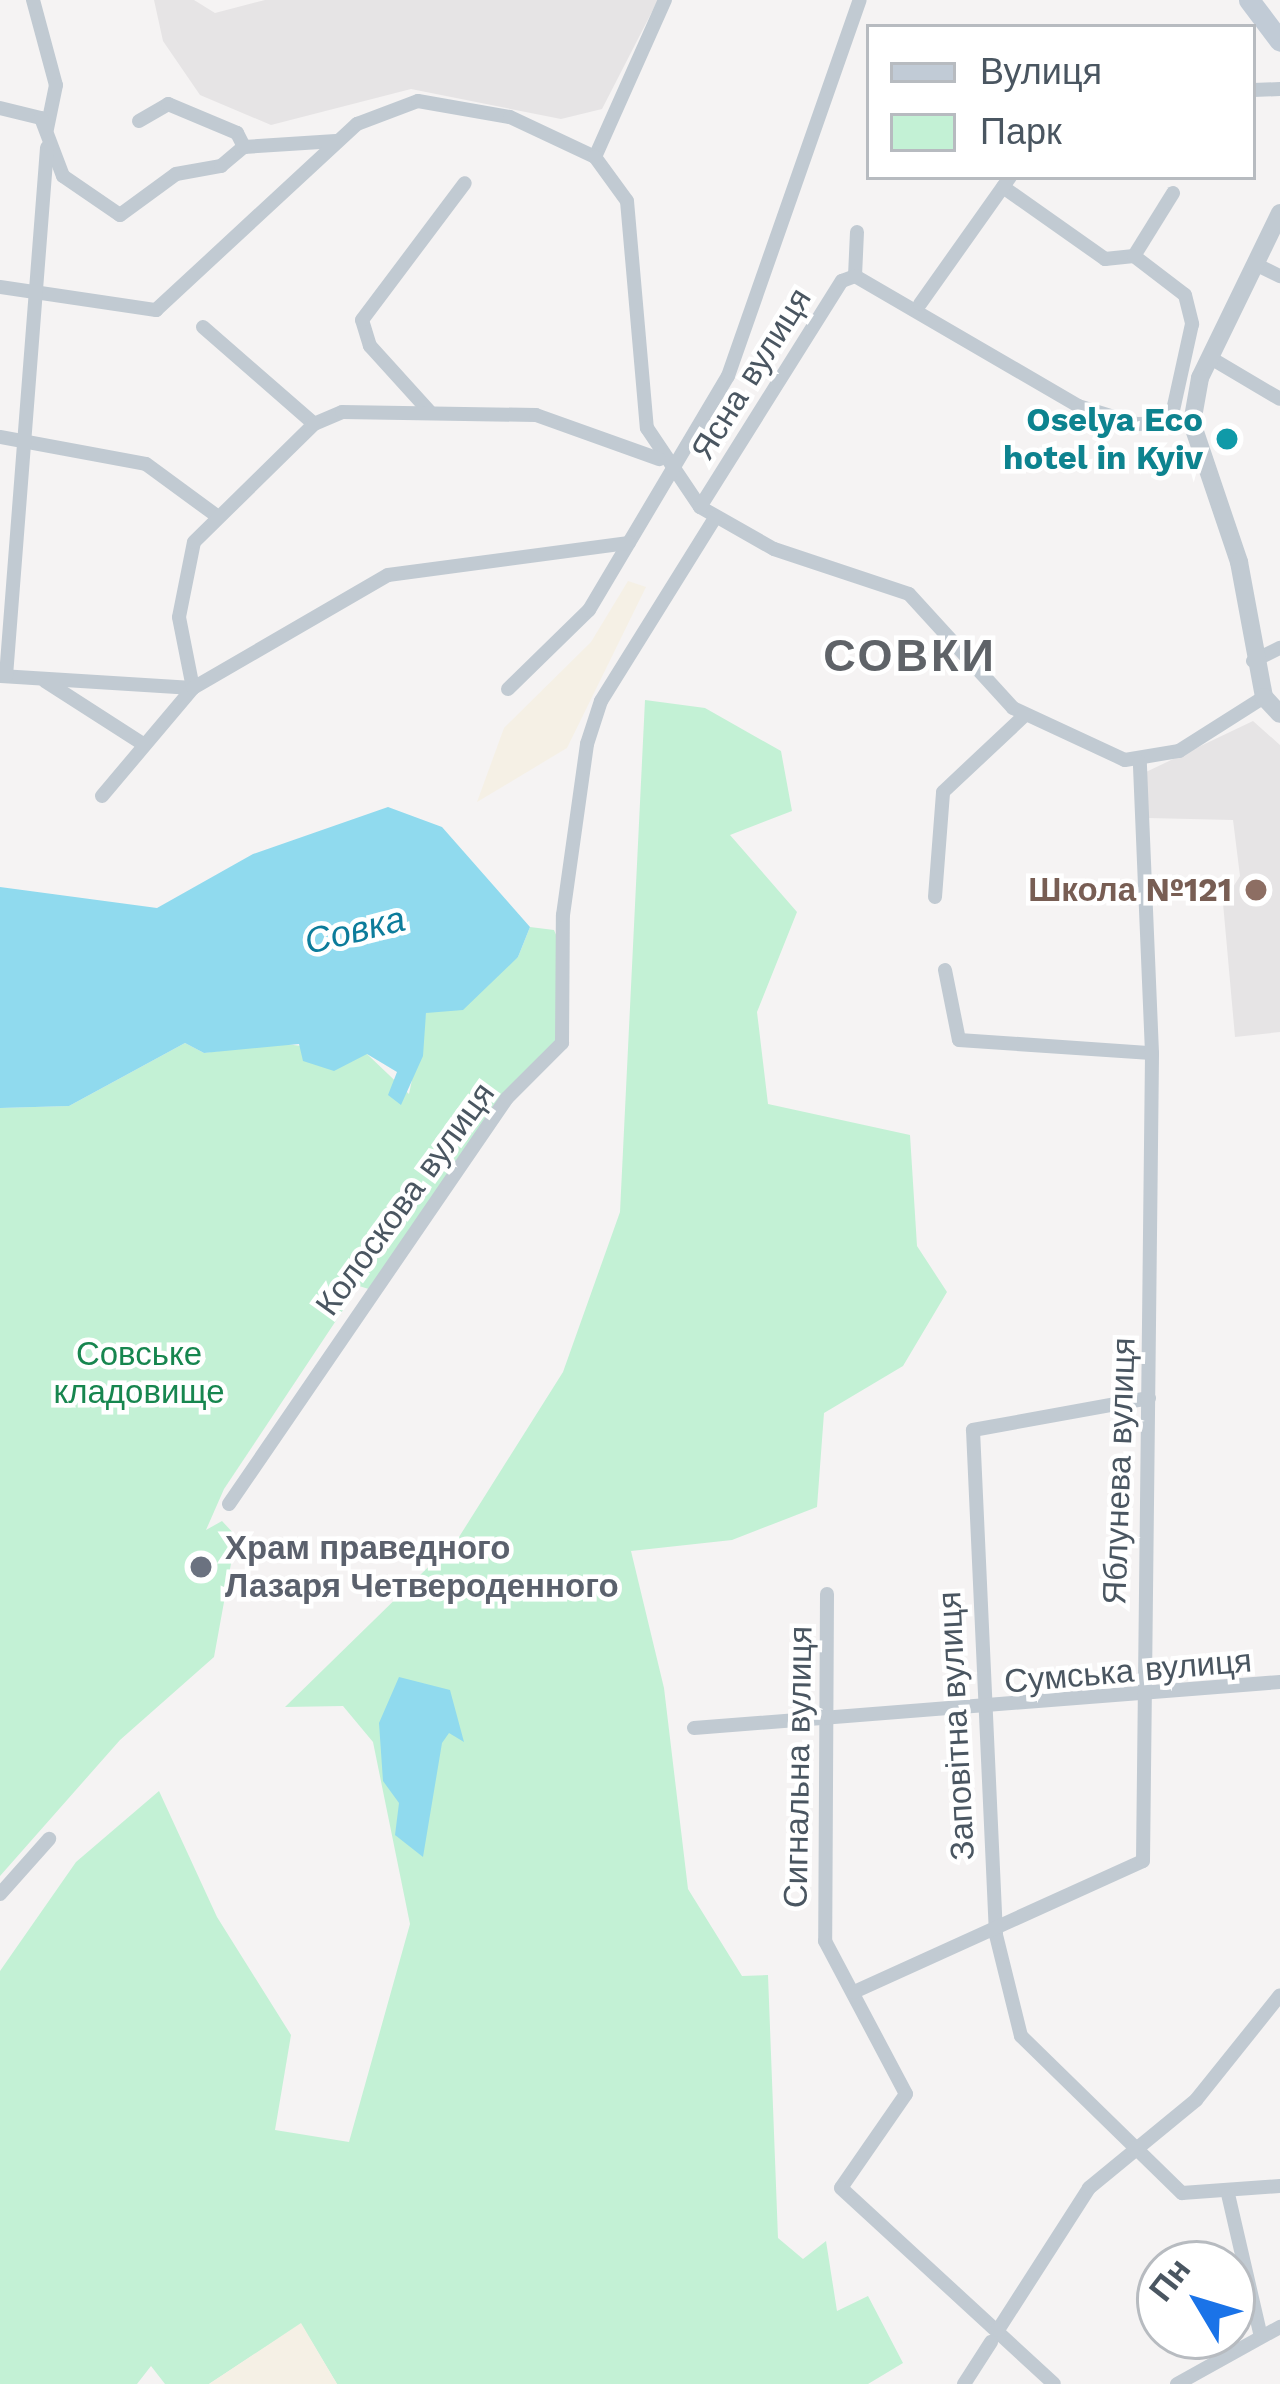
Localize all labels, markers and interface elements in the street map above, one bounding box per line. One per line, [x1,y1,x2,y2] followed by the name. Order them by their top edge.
[866,24,1256,180] legend
[980,51,1102,93] text: Вулиця
[980,111,1062,153] text: Парк
[682,281,820,467] street label: Ясна вулиця
[1003,400,1203,478] place label: Oselya Eco hotel in Kyiv
[1214,426,1240,452] marker: Oselya Eco hotel in Kyiv
[823,629,997,683] district label: СОВКИ
[1028,870,1232,910] place label: Школа №121
[1243,877,1269,903] marker: Школа №121
[300,898,410,964] water label: Совка
[307,1075,503,1323] street label: Колоскова вулиця
[53,1334,225,1412] park label: Совське кладовище
[1095,1337,1143,1605] street label: Яблунева вулиця
[225,1528,619,1606] place label: Храм праведного Лазаря Четвероденного
[188,1554,214,1580] marker: Храм праведного Лазаря Четвероденного
[929,1590,983,1862] street label: Заповітна вулиця
[776,1626,820,1908] street label: Сигнальна вулиця
[1003,1640,1253,1702] street label: Сумська вулиця
[1136,2240,1256,2360] north arrow
[1141,2250,1198,2309] text: Пн

